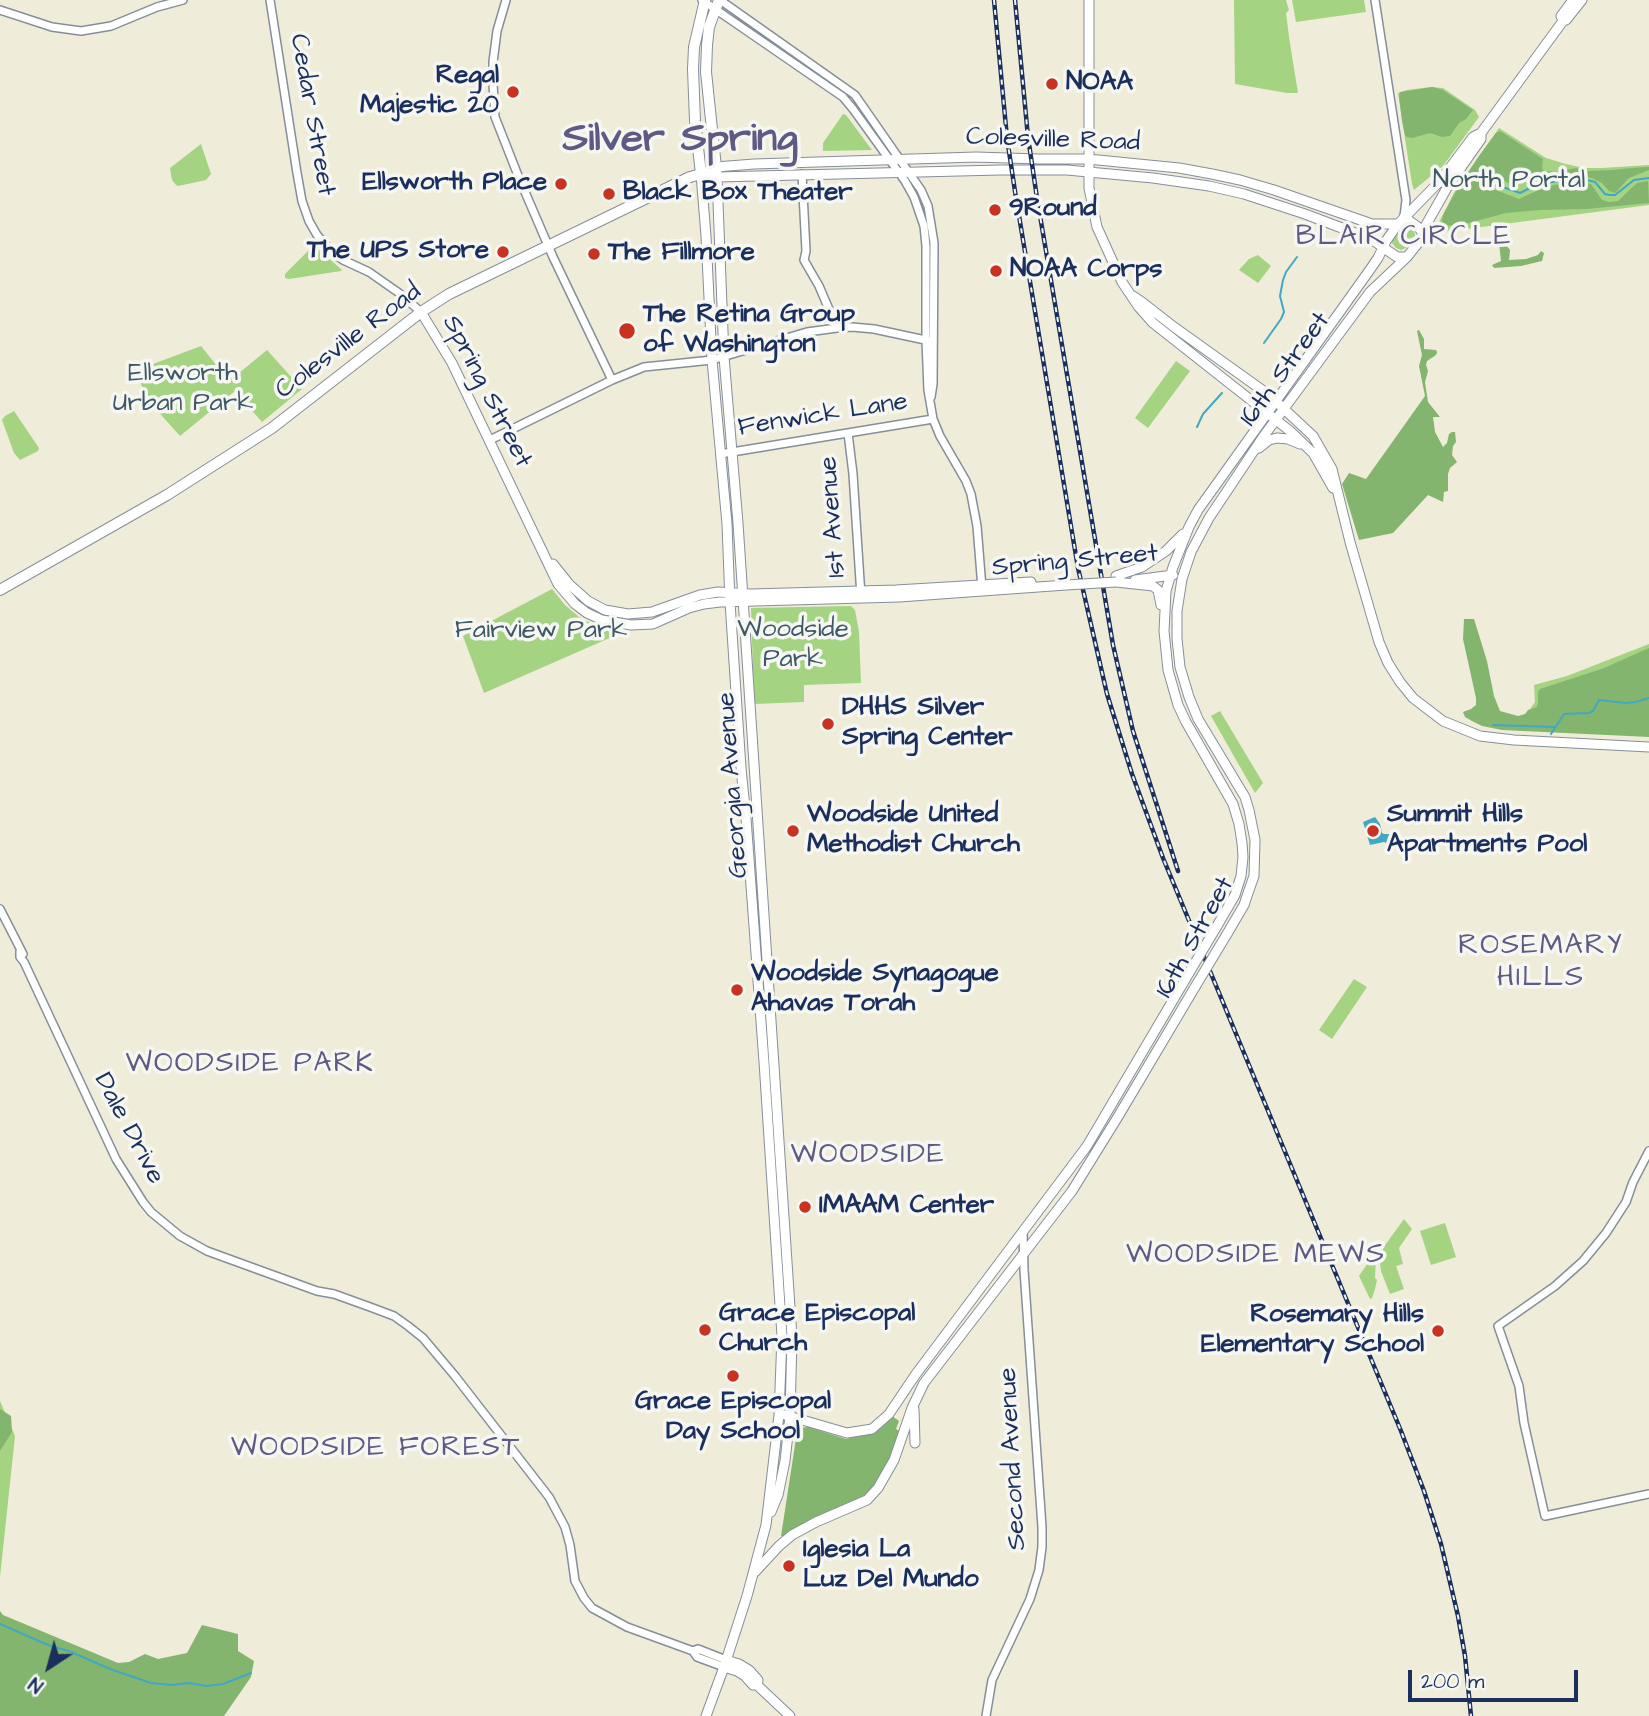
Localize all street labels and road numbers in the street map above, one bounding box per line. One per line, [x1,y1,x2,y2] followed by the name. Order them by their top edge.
[281,32,341,198] street label: Cedar Street
[965,122,1141,160] street label: Colesville Road
[270,277,428,407] street label: Colesville Road
[1234,307,1338,433] street label: 16th Street
[434,311,538,473] street label: Spring Street
[736,387,910,445] street label: Fenwick Lane
[814,455,854,579] street label: 1st Avenue
[991,539,1159,585] street label: Spring Street
[712,691,756,879] street label: Georgia Avenue
[1150,872,1242,1004] street label: 16th Street
[86,1068,170,1190] street label: Dale Drive
[994,1367,1034,1551] street label: Second Avenue

